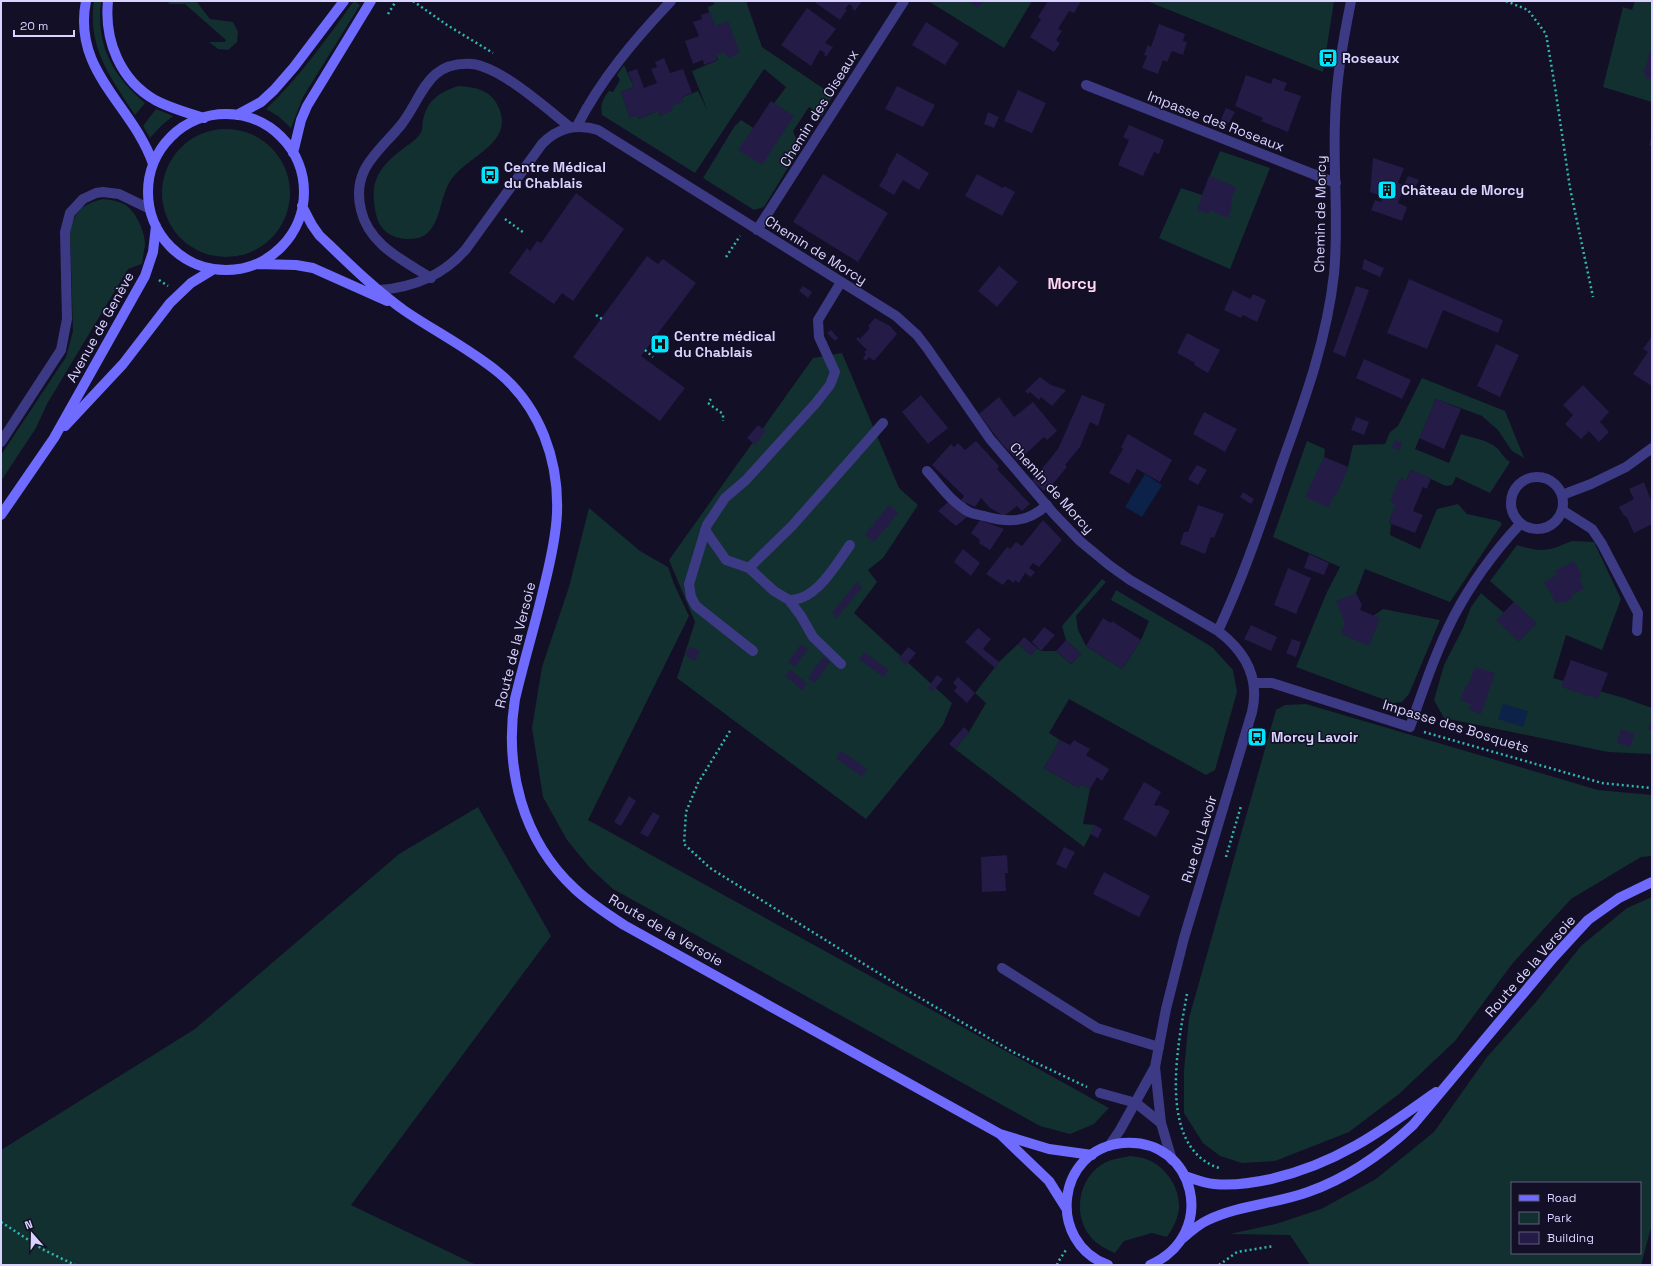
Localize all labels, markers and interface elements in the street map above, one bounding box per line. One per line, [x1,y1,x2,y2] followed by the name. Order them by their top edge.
[14,12,74,38] scale bar
[20,18,48,34] text: 20 m
[776,46,862,170] street label: Chemin des Oiseaux
[1317,47,1339,69] bus stop icon: Roseaux
[1342,49,1400,67] place label: Roseaux
[1145,87,1287,155] street label: Impasse des Roseaux
[1310,155,1330,273] street label: Chemin de Morcy
[504,158,606,192] place label: Centre Médical du Chablais
[479,164,501,186] bus stop icon: Centre Médical du Chablais
[1376,179,1398,201] building icon: Château de Morcy
[1401,181,1524,199] place label: Château de Morcy
[762,211,870,289] street label: Chemin de Morcy
[62,269,138,385] street label: Avenue de Genève
[1047,273,1097,294] district label: Morcy
[674,327,776,361] place label: Centre médical du Chablais
[649,333,671,355] hospital icon: Centre médical du Chablais
[1006,438,1098,538] street label: Chemin de Morcy
[491,580,539,710] street label: Route de la Versoie
[1381,695,1531,757] street label: Impasse des Bosquets
[1246,726,1268,748] bus stop icon: Morcy Lavoir
[1271,728,1359,746] place label: Morcy Lavoir
[1177,793,1221,885] street label: Rue du Lavoir
[606,890,726,970] street label: Route de la Versoie
[1481,911,1579,1021] street label: Route de la Versoie
[1511,1182,1641,1254] legend
[1547,1190,1576,1206] text: Road
[1547,1210,1572,1226] text: Park
[12,1214,52,1254] north arrow
[23,1217,34,1232] text: N
[1547,1230,1594,1246] text: Building

